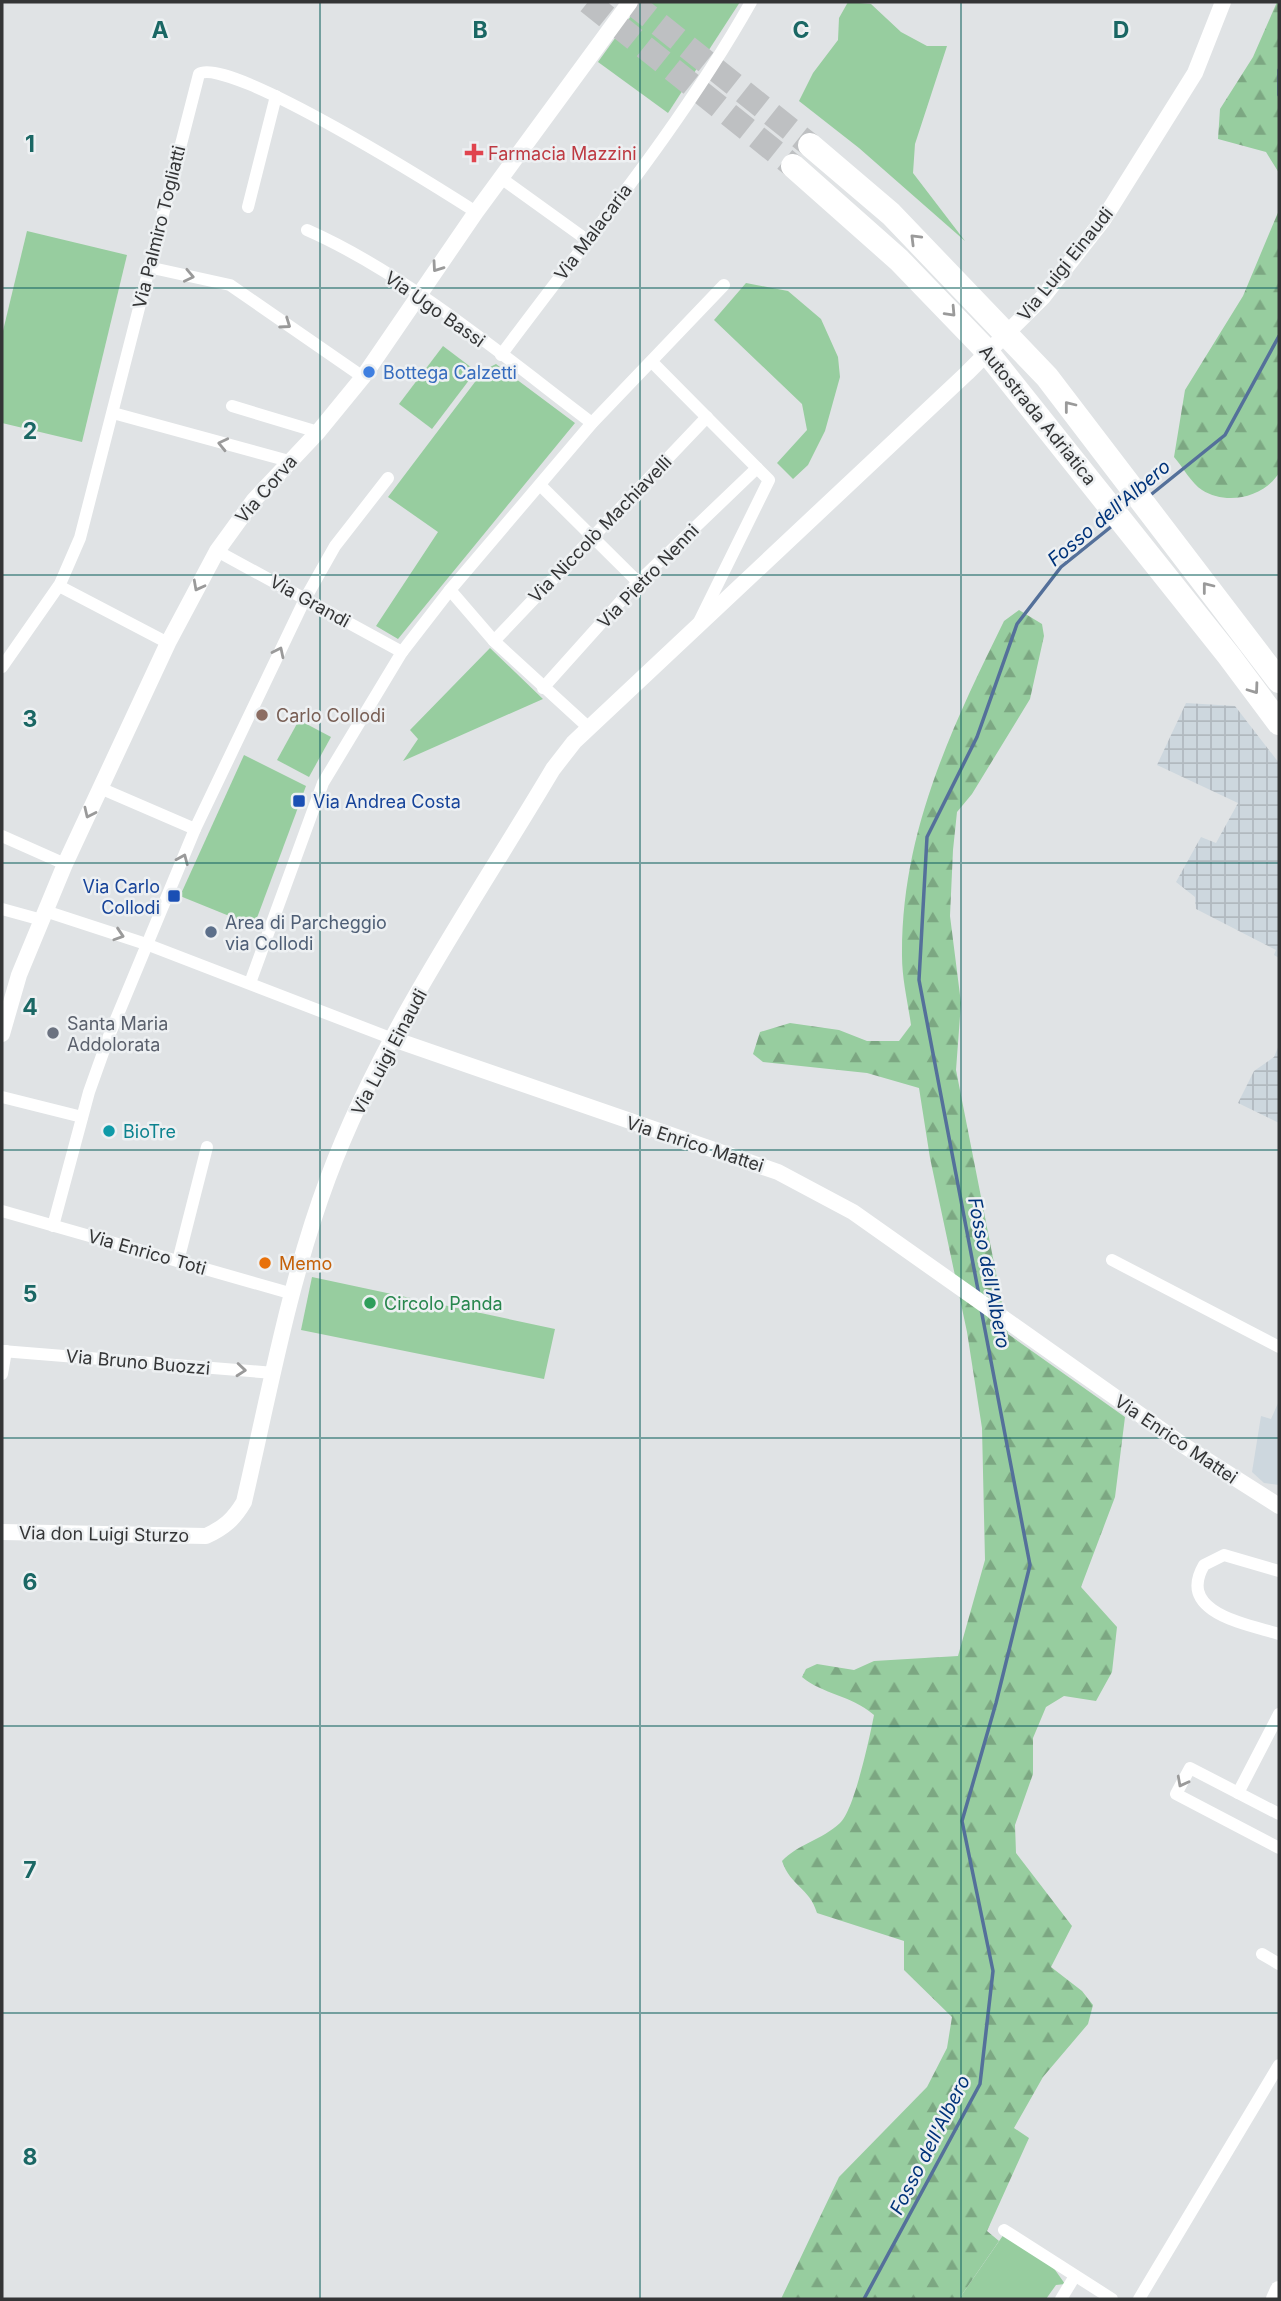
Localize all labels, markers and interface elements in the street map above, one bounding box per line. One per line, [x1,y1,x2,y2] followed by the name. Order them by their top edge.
[151,16,169,44] text: A
[472,16,488,44] text: B
[792,16,810,44] text: C
[1113,16,1129,44] text: D
[25,130,35,158] text: 1
[129,143,189,311] street label: Via Palmiro Togliatti
[488,143,637,164] place label: Farmacia Mazzini
[466,145,482,161] marker: Farmacia Mazzini
[550,180,636,284] street label: Via Malacaria
[1013,203,1117,325] street label: Via Luigi Einaudi
[910,234,923,247] one-way arrow
[433,259,445,272] one-way arrow
[183,267,195,282] one-way arrow
[381,267,489,351] street label: Via Ugo Bassi
[943,304,955,317] one-way arrow
[278,316,291,328] one-way arrow
[975,341,1101,489] street label: Autostrada Adriatica
[383,362,517,383] place label: Bottega Calzetti
[361,364,377,380] marker: Bottega Calzetti
[1064,401,1077,414] one-way arrow
[23,417,37,445] text: 2
[218,438,230,452] one-way arrow
[231,451,301,527] street label: Via Corva
[524,451,676,607] street label: Via Niccolò Machiavelli
[1043,455,1175,571] water label: Fosso dell'Albero
[593,520,703,632] street label: Via Pietro Nenni
[266,570,354,632] street label: Via Grandi
[193,579,206,591] one-way arrow
[1203,582,1216,594] one-way arrow
[270,647,284,659] one-way arrow
[1246,681,1259,694] one-way arrow
[23,705,37,733] text: 3
[276,705,385,726] place label: Carlo Collodi
[254,707,270,723] marker: Carlo Collodi
[313,791,461,812] place label: Via Andrea Costa
[291,793,307,809] marker: Via Andrea Costa
[83,806,97,818] one-way arrow
[174,853,188,865] one-way arrow
[83,876,160,918] place label: Via Carlo Collodi
[166,888,182,904] marker: Via Carlo Collodi
[225,912,387,954] place label: Area di Parcheggio via Collodi
[203,924,219,940] marker: Area di Parcheggio via Collodi
[112,927,124,941] one-way arrow
[347,985,431,1119] street label: Via Luigi Einaudi
[22,993,38,1021] text: 4
[67,1013,168,1055] place label: Santa Maria Addolorata
[45,1025,61,1041] marker: Santa Maria Addolorata
[624,1112,766,1176] street label: Via Enrico Mattei
[123,1121,176,1142] place label: BioTre
[101,1123,117,1139] marker: BioTre
[963,1196,1015,1350] water label: Fosso dell'Albero
[85,1225,209,1279] street label: Via Enrico Toti
[279,1253,332,1274] place label: Memo
[257,1255,273,1271] marker: Memo
[23,1280,37,1308] text: 5
[384,1293,503,1314] place label: Circolo Panda
[362,1295,378,1311] marker: Circolo Panda
[65,1345,211,1379] street label: Via Bruno Buozzi
[235,1362,246,1377] one-way arrow
[1111,1390,1241,1488] street label: Via Enrico Mattei
[19,1522,189,1546] street label: Via don Luigi Sturzo
[23,1568,37,1596] text: 6
[1177,1775,1191,1788] one-way arrow
[23,1856,37,1884] text: 7
[885,2072,975,2218] water label: Fosso dell'Albero
[23,2143,37,2171] text: 8

